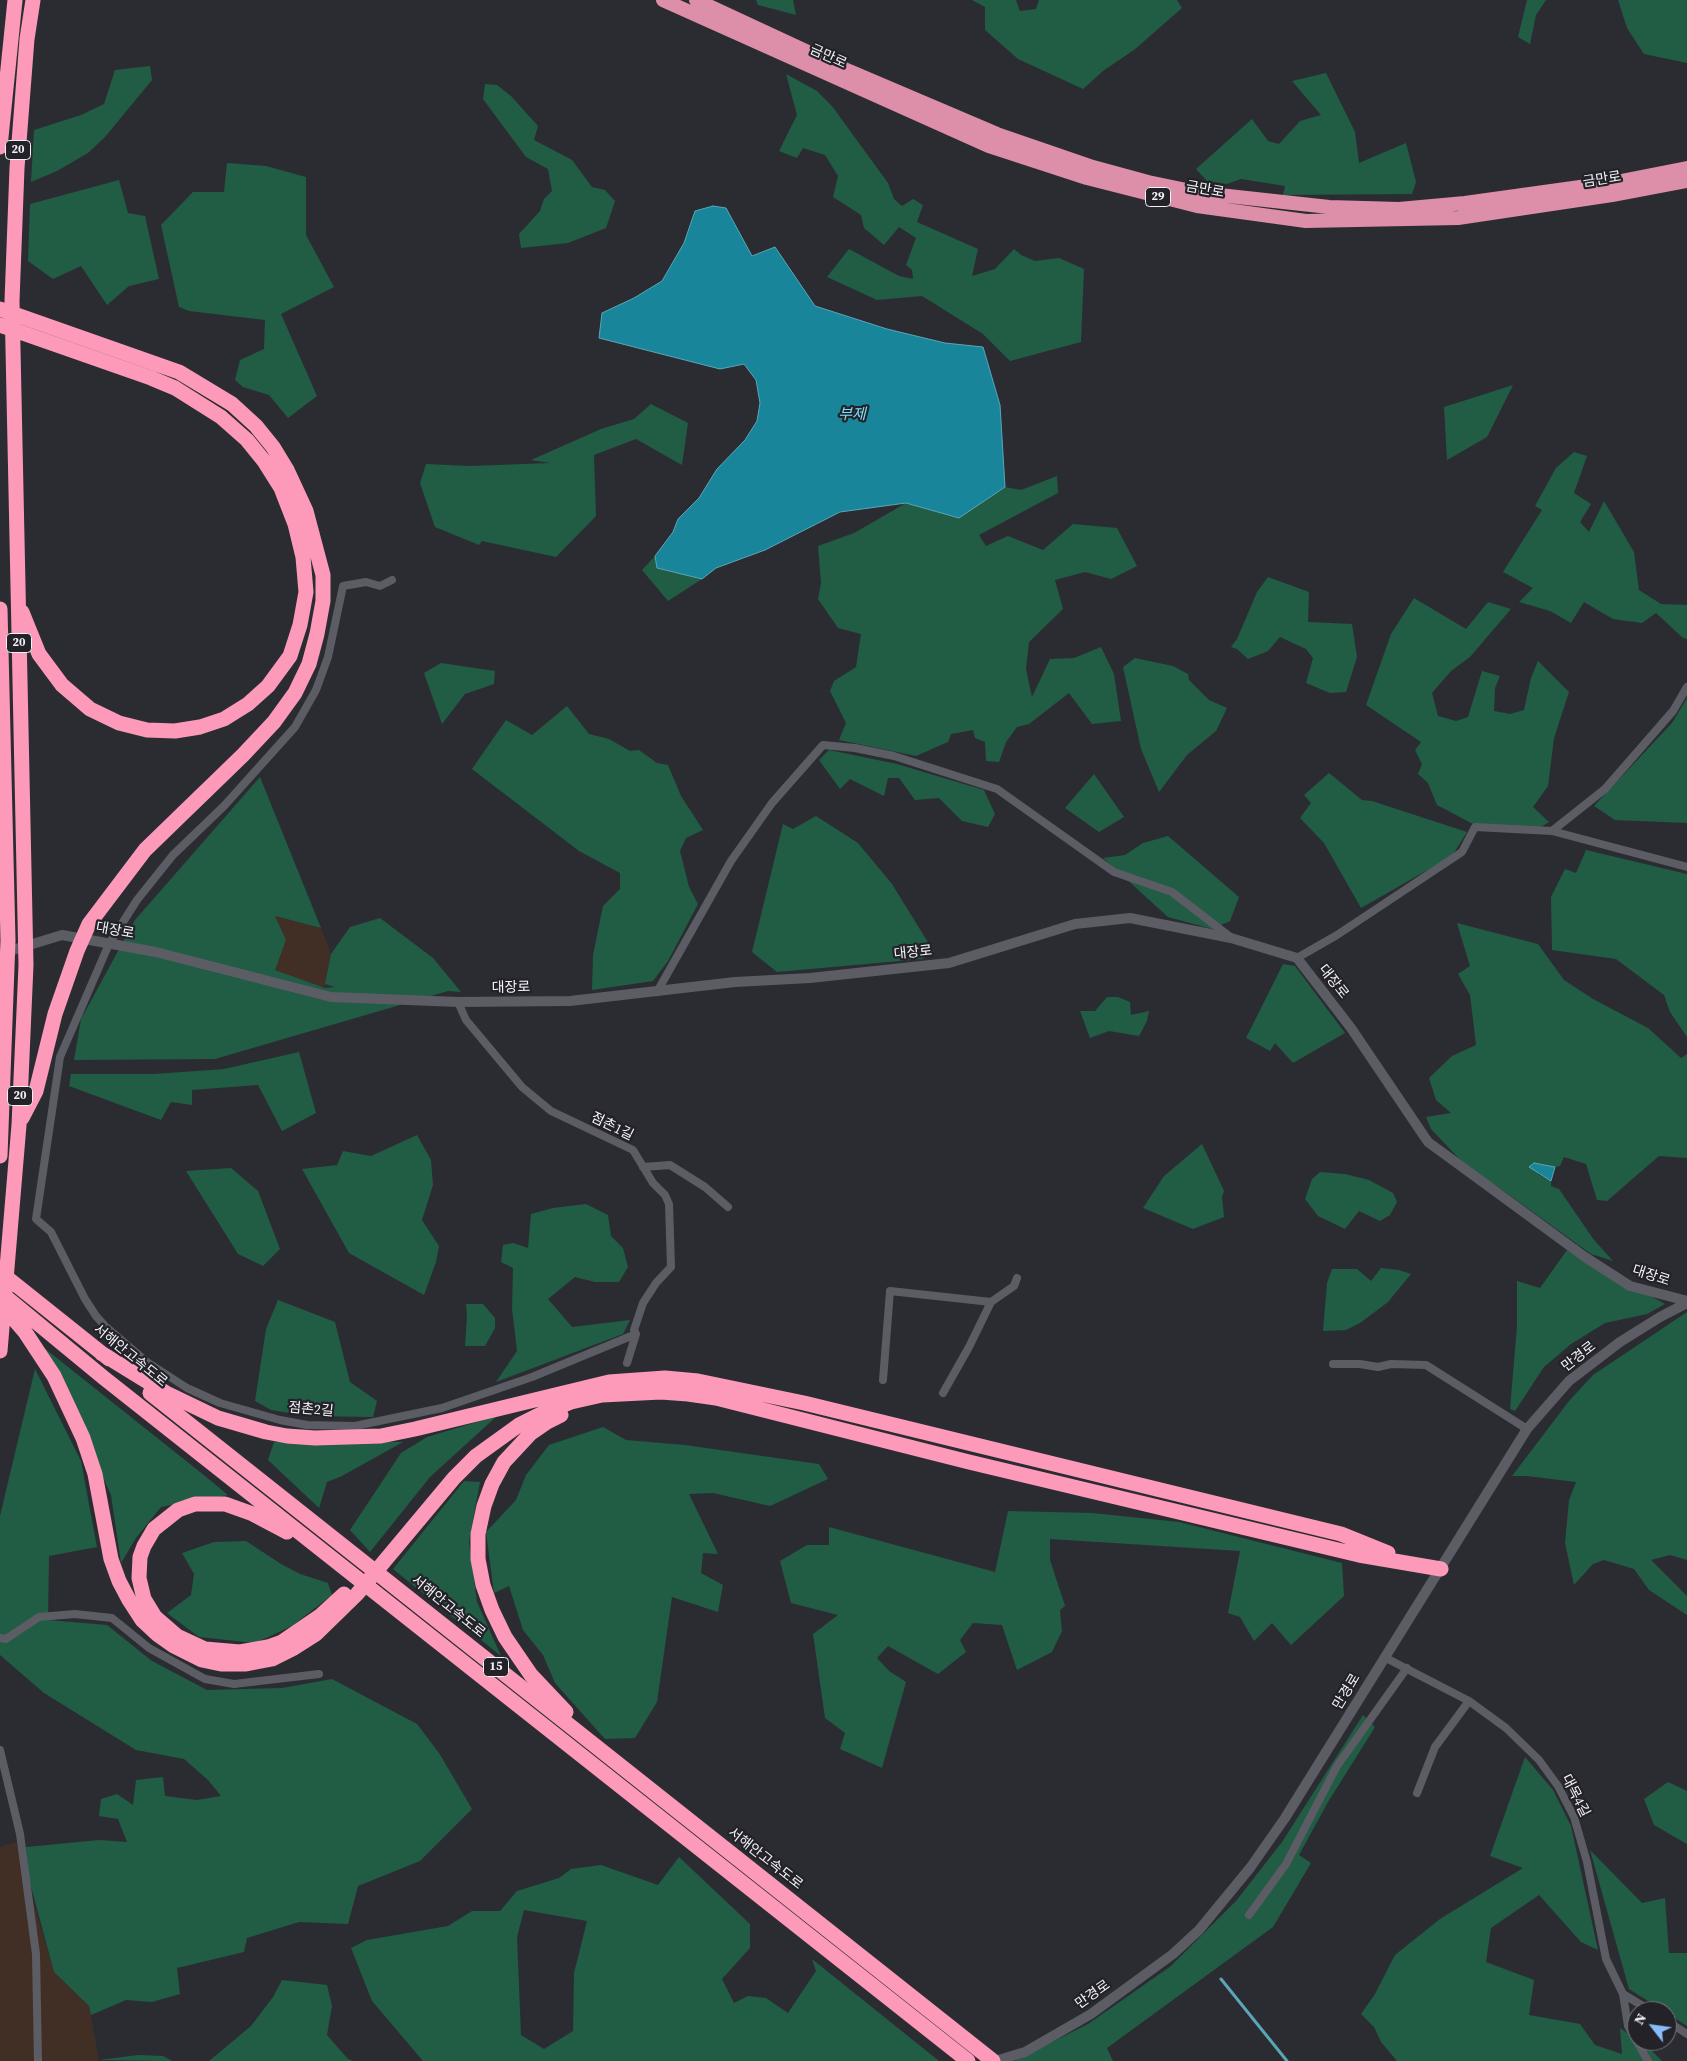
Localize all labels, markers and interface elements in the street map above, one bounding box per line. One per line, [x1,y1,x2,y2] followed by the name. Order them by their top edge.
[807,41,849,73] street label: 금만로
[6,140,30,160] road number: 20
[1582,169,1622,191] street label: 금만로
[1185,178,1225,202] street label: 금만로
[1146,188,1170,206] road number: 29
[838,406,866,424] water label: 부제
[6,634,32,652] road number: 20
[95,919,135,943] street label: 대장로
[893,943,933,963] street label: 대장로
[1314,962,1352,1002] street label: 대장로
[492,979,530,997] street label: 대장로
[8,1086,32,1106] road number: 20
[588,1109,636,1145] street label: 점촌1길
[1630,1262,1672,1290] street label: 대장로
[90,1321,170,1391] street label: 서해안고속도로
[1559,1338,1599,1376] street label: 만경로
[288,1400,334,1420] street label: 점촌2길
[408,1572,488,1642] street label: 서해안고속도로
[484,1658,508,1676] road number: 15
[1330,1671,1364,1713] street label: 만경로
[1557,1772,1593,1820] street label: 대목4길
[724,1825,806,1893] street label: 서해안고속도로
[1072,1977,1114,2013] street label: 만경로
[1627,2001,1677,2051] north arrow
[1629,2010,1651,2028] text: N

